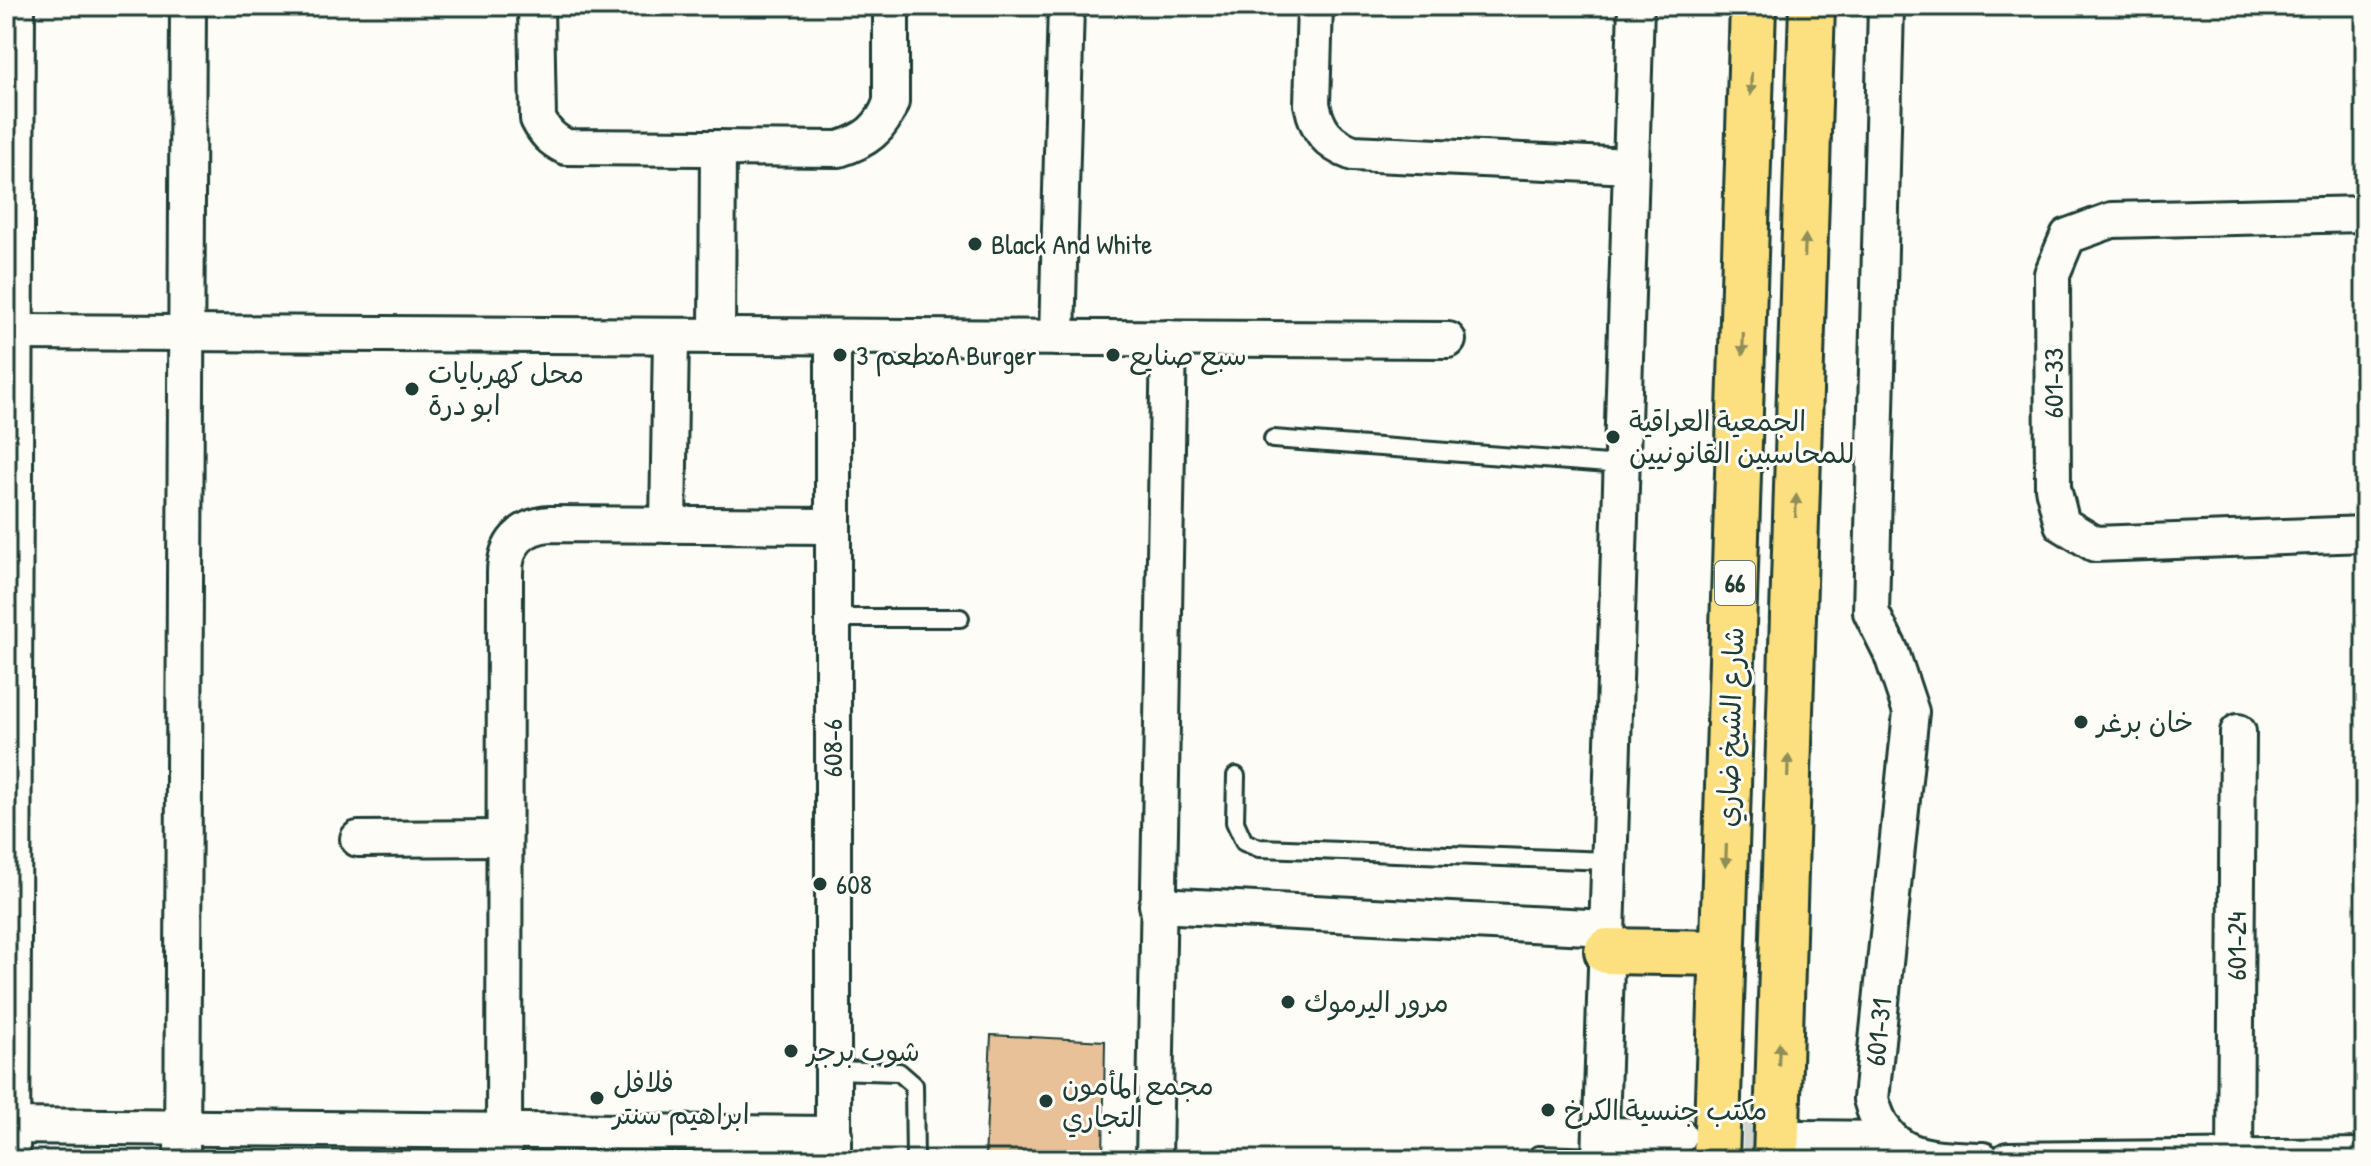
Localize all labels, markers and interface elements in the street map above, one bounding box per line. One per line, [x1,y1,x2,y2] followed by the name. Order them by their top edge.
[1745,72,1758,97] one-way arrow
[991,225,1152,263] place label: Black And White
[1798,233,1811,258] one-way arrow
[966,235,984,253] marker: Black And White
[1736,332,1749,357] one-way arrow
[856,336,1037,377] place label: مطعم 3A Burger
[1129,336,1247,375] place label: سبع صنايع
[831,346,849,364] marker: مطعم 3A Burger
[1104,346,1122,364] marker: سبع صنايع
[2034,348,2072,418] street label: 601-33
[428,354,584,424] place label: محل كهربايات ابو درة
[403,380,421,398] marker: محل كهربايات ابو درة
[1629,402,1854,472] place label: الجمعية العراقية للمحاسبين القانونيين
[1604,428,1622,446] marker: الجمعية العراقية للمحاسبين القانونيين
[1790,493,1803,518] one-way arrow
[1715,561,1755,605] road number: 66
[1708,626,1754,828] street label: شارع الشيخ ضاري
[2095,703,2193,741] place label: خان برغر
[2072,713,2090,731] marker: خان برغر
[813,719,851,777] street label: 608-6
[1782,753,1794,778] one-way arrow
[1719,844,1732,869] one-way arrow
[836,865,872,903] place label: 608
[811,875,829,893] marker: 608
[2217,912,2255,980] street label: 601-24
[1304,983,1449,1021] place label: مرور اليرموك
[1279,993,1297,1011] marker: مرور اليرموك
[1856,996,1900,1068] street label: 601-31
[805,1032,920,1070] place label: شوب برجر
[1772,1041,1785,1066] one-way arrow
[782,1042,800,1060] marker: شوب برجر
[611,1063,750,1136] place label: فلافل ابراهيم سنتر
[1062,1066,1214,1138] place label: مجمع المأمون التجاري
[588,1089,606,1107] marker: فلافل ابراهيم سنتر
[1564,1091,1767,1129] place label: مكتب جنسية الكرخ
[1037,1092,1055,1110] marker: مجمع المأمون التجاري
[1539,1101,1557,1119] marker: مكتب جنسية الكرخ

